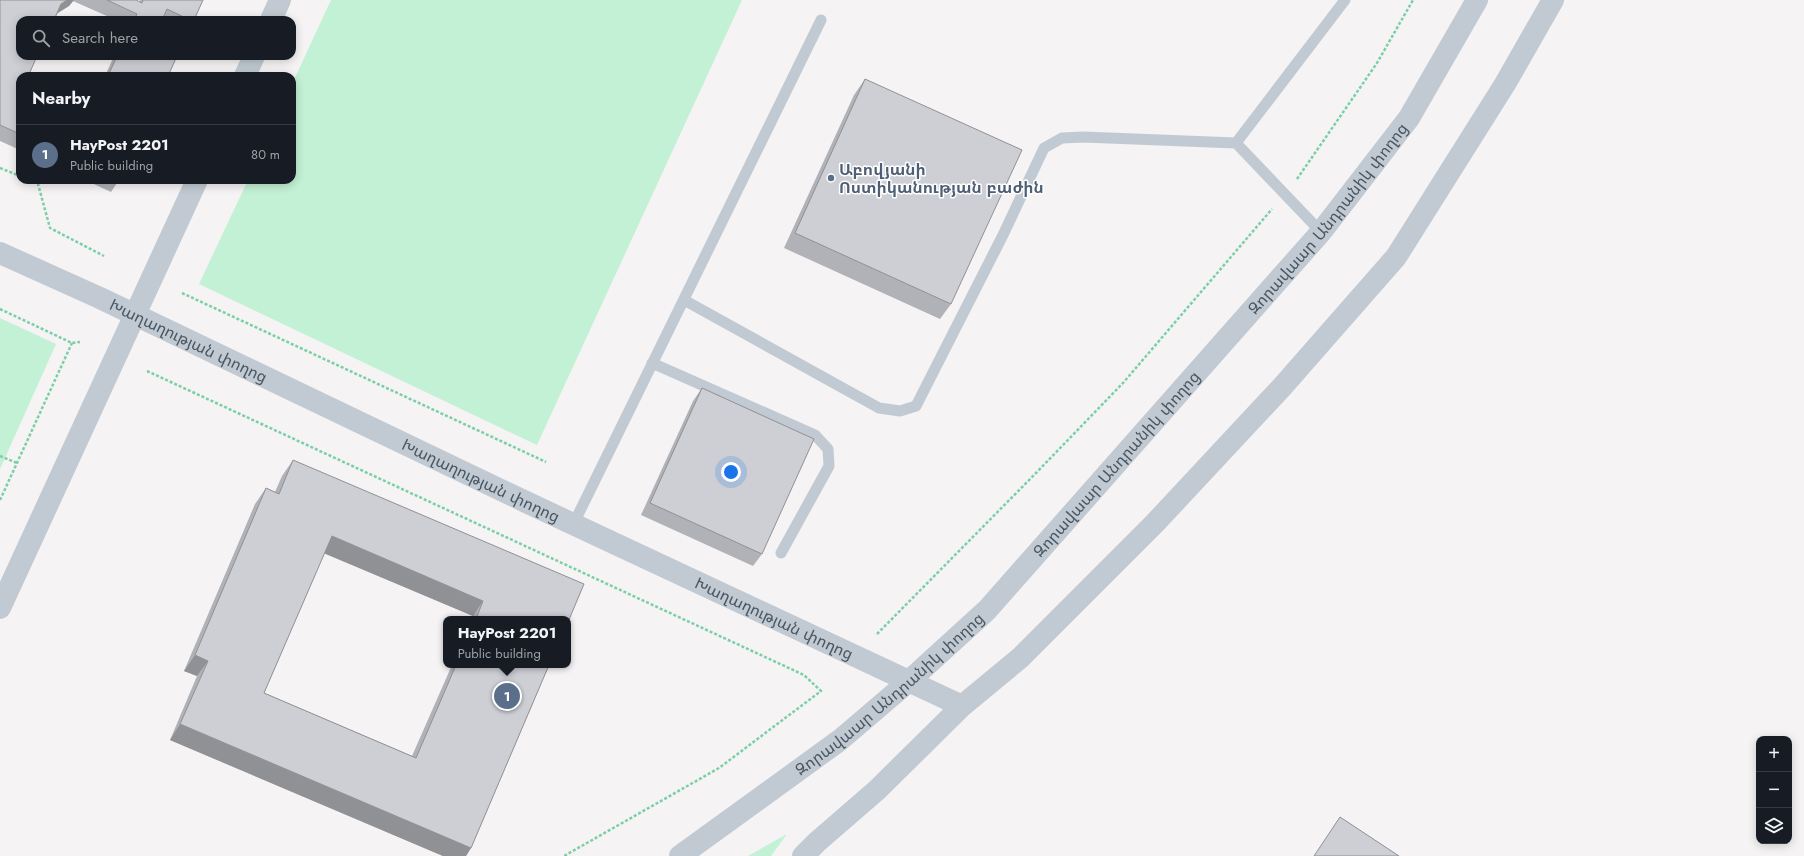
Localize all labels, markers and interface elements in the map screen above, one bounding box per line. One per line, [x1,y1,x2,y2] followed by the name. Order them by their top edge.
[16,16,296,60] search box
[30,27,52,49] icon: search
[62,27,138,49] text: Search here
[32,86,90,110] text: Nearby
[1242,118,1413,319] street label: Զորավաար Անդրանիկ փողոց
[70,134,169,156] text: HayPost 2201
[42,145,48,164] text: 1
[251,145,280,164] text: 80 m
[70,156,153,175] text: Public building
[839,158,1044,199] place label: Աբովյանի Ոստիկանության բաժին
[826,173,836,183] marker: Աբովյանի Ոստիկանության բաժին
[106,293,272,388] street label: Խաղաղության փողոց
[1028,366,1205,562] street label: Զորավաար Անդրանիկ փողոց
[398,433,564,528] street label: Խաղաղության փողոց
[721,462,741,482] your location
[691,571,857,665] street label: Խաղաղության փողոց
[790,607,989,781] street label: Զորավաար Անդրանիկ փողոց
[443,616,571,668] popup
[458,622,556,644] text: HayPost 2201
[458,644,541,663] text: Public building
[494,681,520,711] pin: 1
[1756,736,1792,844] map controls
[1756,736,1792,772] button: +
[1756,772,1792,808] button: −
[1756,808,1792,844] button: layers

